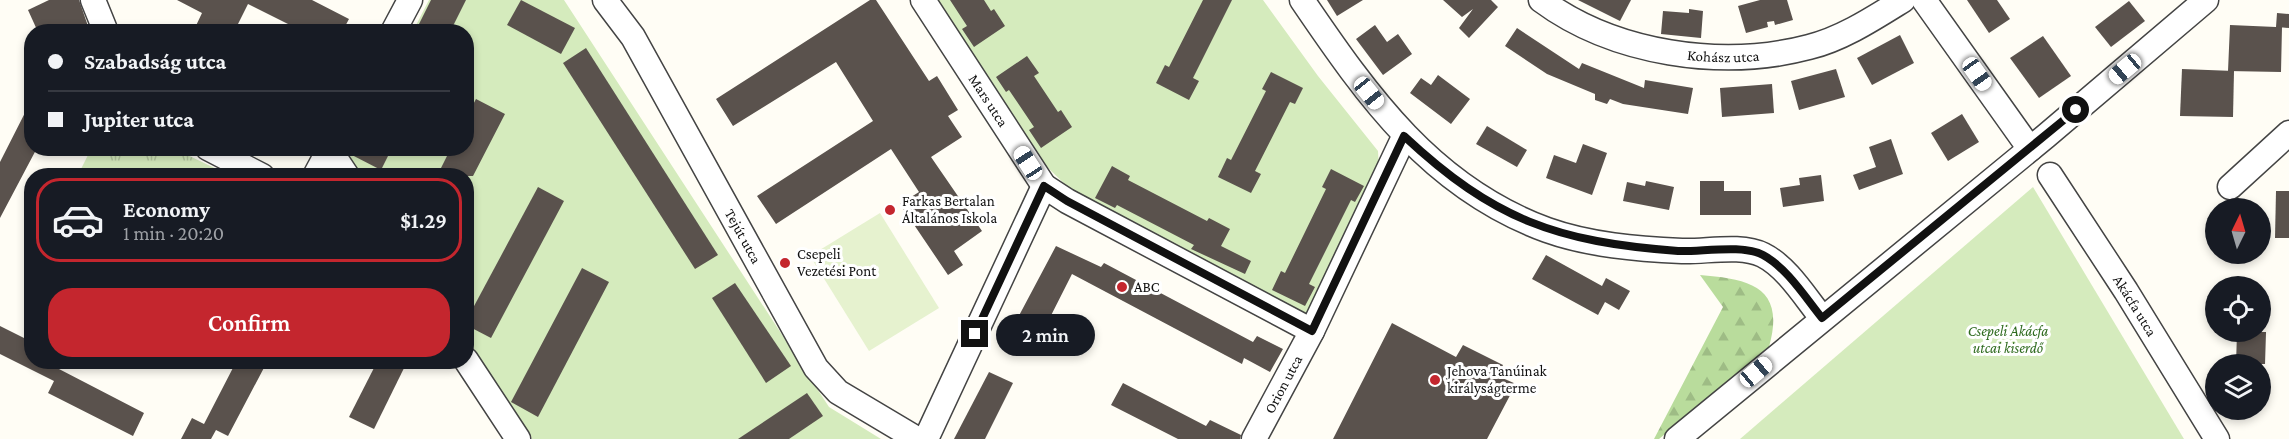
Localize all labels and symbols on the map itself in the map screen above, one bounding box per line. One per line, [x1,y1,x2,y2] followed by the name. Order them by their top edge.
[1687,47,1760,65] street label: Kohász utca
[2105,51,2145,87] car
[1959,54,1995,94] car
[966,71,1011,130] street label: Mars utca
[1351,73,1387,113] car
[2062,96,2089,123] route start
[1011,143,1045,183] car
[902,193,997,226] place label: Farkas Bertalan Általános Iskola
[2205,198,2271,264] north arrow
[883,203,897,217] marker: Farkas Bertalan Általános Iskola
[722,206,765,266] street label: Tejút utca
[797,246,877,279] place label: Csepeli Vezetési Pont
[778,256,792,270] marker: Csepeli Vezetési Pont
[2110,272,2160,339] street label: Akácfa utca
[1134,279,1160,295] place label: ABC
[1115,280,1129,294] marker: ABC
[996,313,1095,355] callout: 2 min
[961,320,988,347] route end
[1968,323,2048,356] park label: Csepeli Akácfa utcai kiserdő
[1261,352,1305,416] street label: Orion utca
[1736,354,1776,390] car
[1445,363,1548,397] place label: Jehova Tanúinak királyságterme
[1428,373,1442,387] marker: Jehova Tanúinak királyságterme

